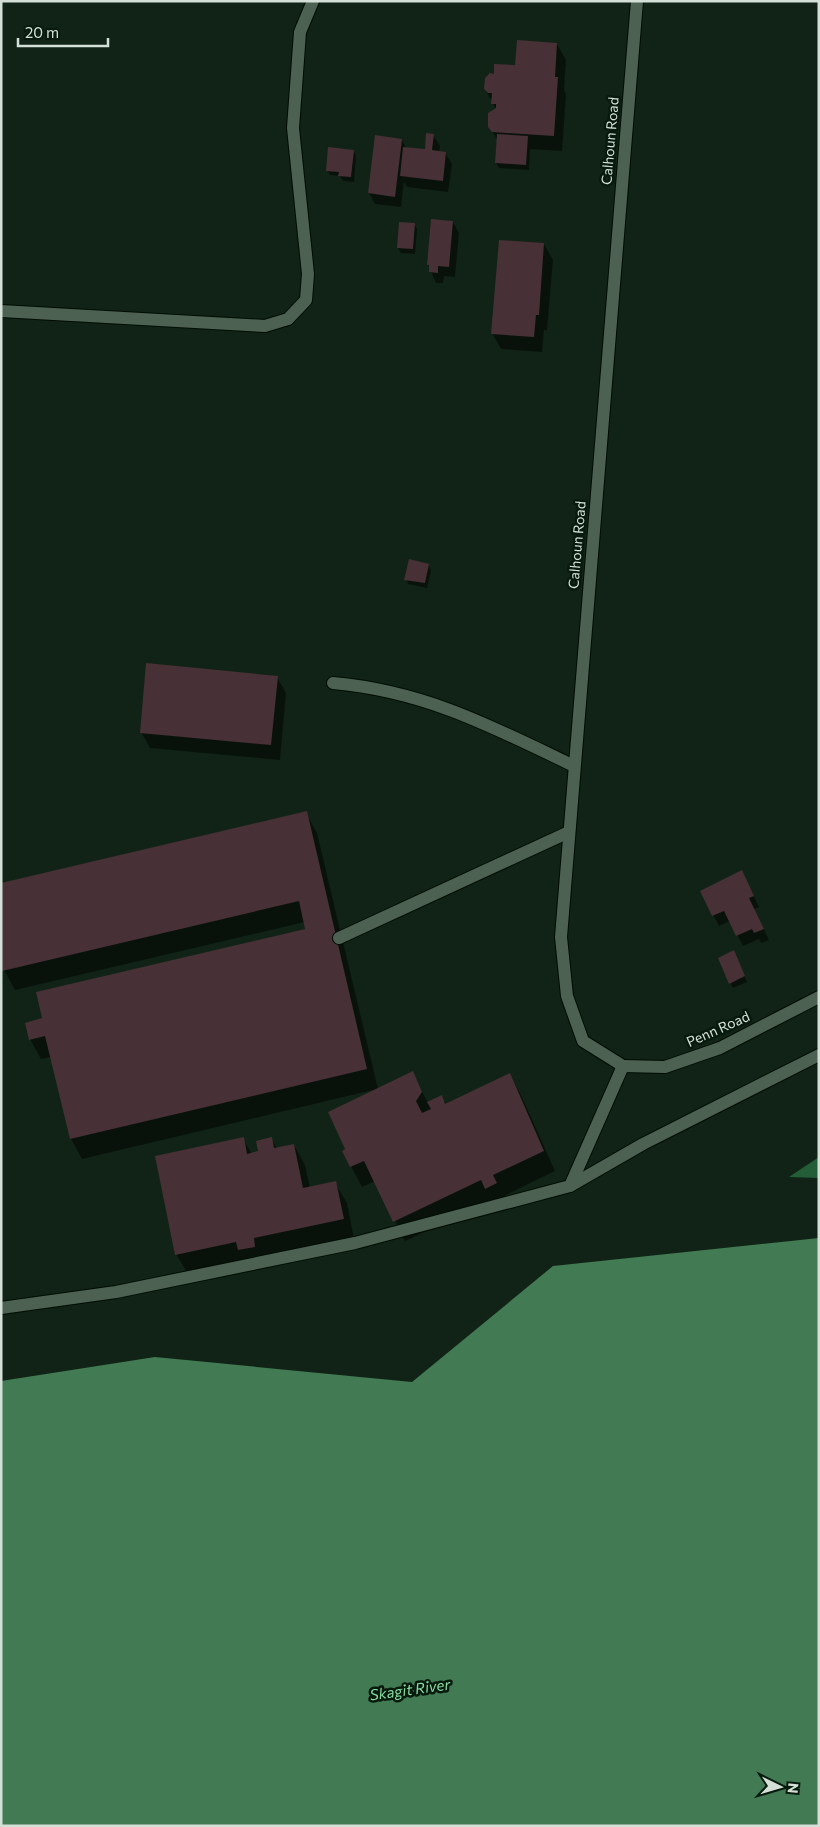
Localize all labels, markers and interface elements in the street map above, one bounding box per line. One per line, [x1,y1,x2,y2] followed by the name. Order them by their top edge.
[18,15,108,47] scale bar
[25,23,59,41] text: 20 m
[597,96,622,186] street label: Calhoun Road
[564,500,589,590] street label: Calhoun Road
[684,1007,752,1050] street label: Penn Road
[368,1674,452,1704] water label: Skagit River
[755,1762,805,1812] north arrow
[785,1782,802,1794] text: N

